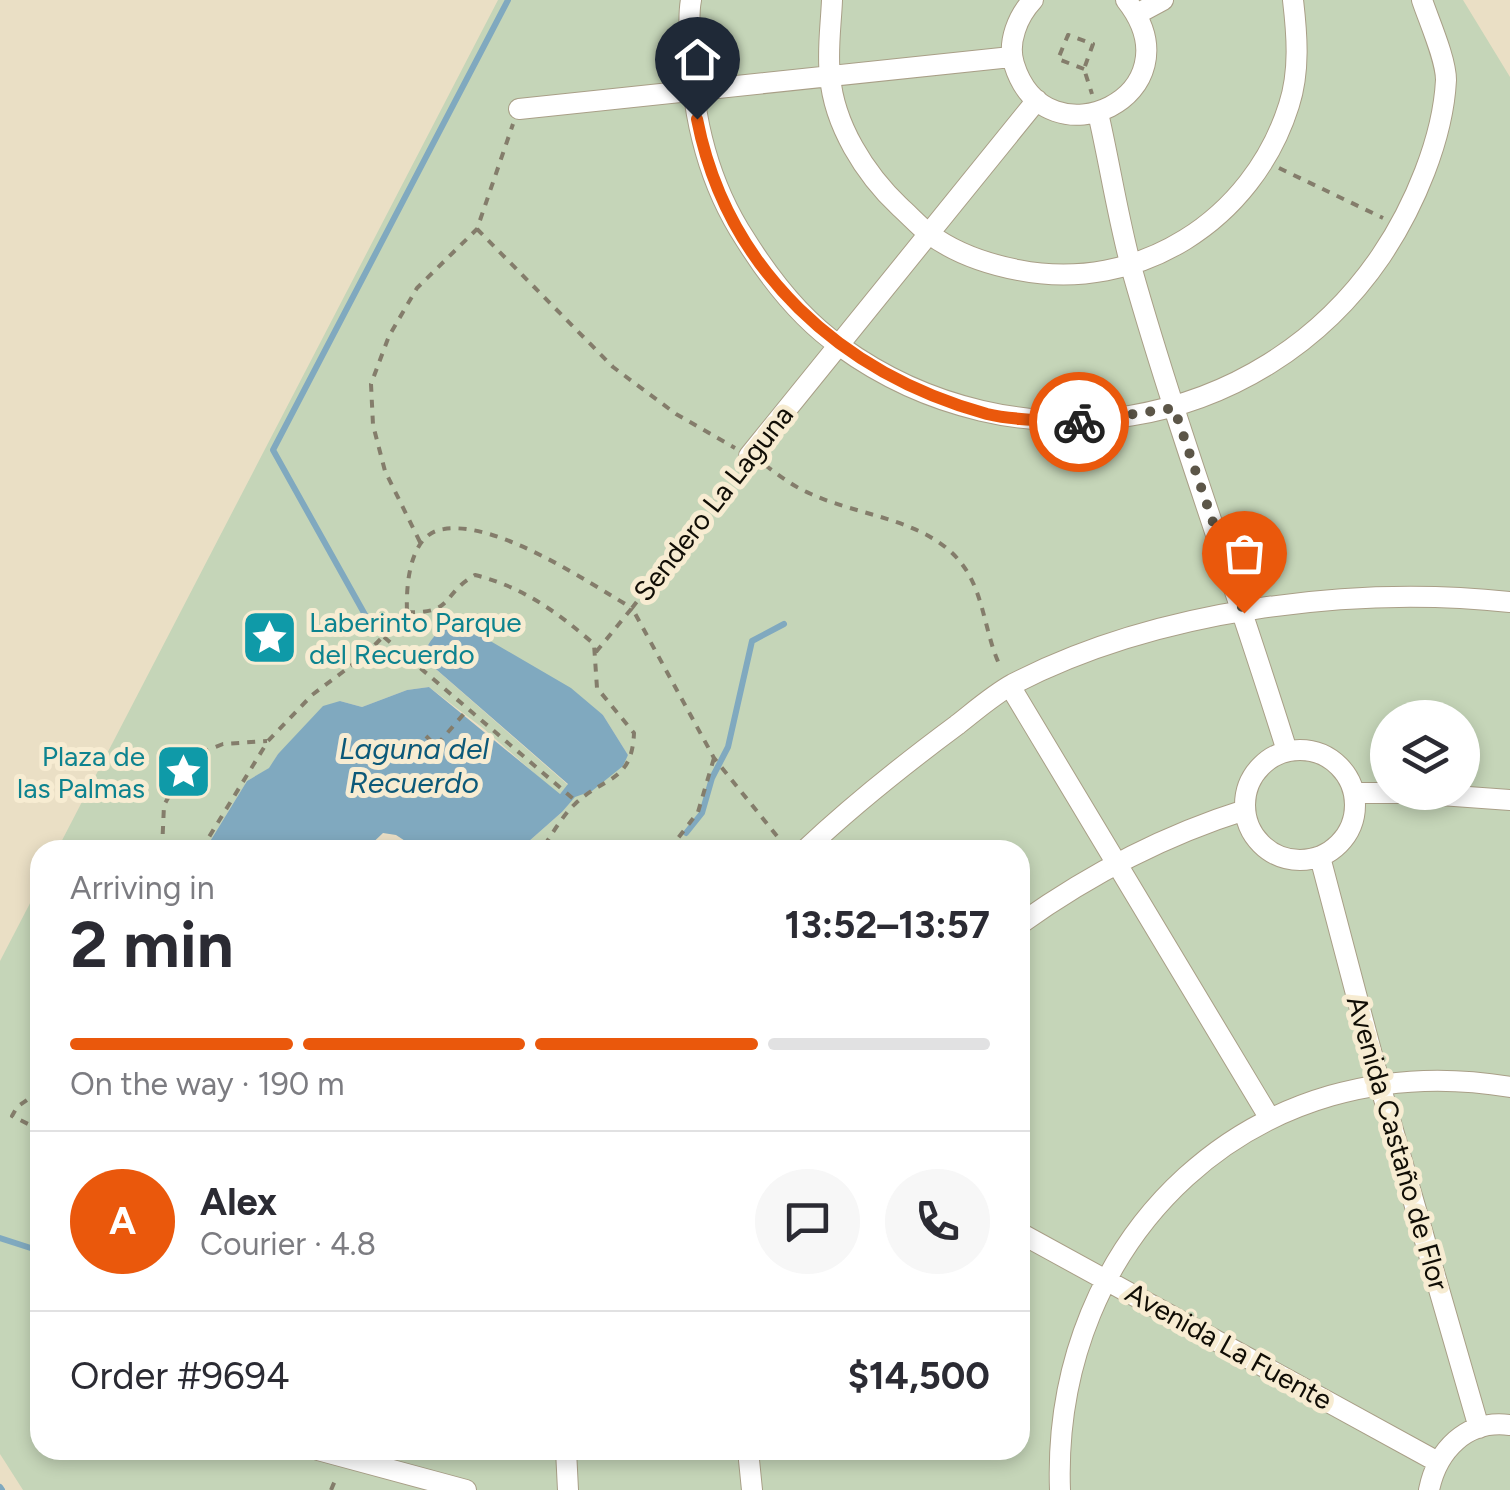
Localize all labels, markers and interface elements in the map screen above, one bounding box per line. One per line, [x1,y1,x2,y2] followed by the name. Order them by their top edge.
[655,17,740,120] pin
[670,32,725,87] icon: home
[1029,372,1129,472] courier
[1052,395,1107,450] icon: bike
[626,398,800,608] street label: Sendero La Laguna
[1202,511,1287,614] pin
[1217,526,1272,581] icon: bag
[309,605,522,671] place label: Laberinto Parque del Recuerdo
[240,608,300,668] place icon: Laberinto Parque del Recuerdo
[1370,700,1480,810] map controls
[1370,700,1480,810] button: layers
[339,730,489,801] water label: Laguna del Recuerdo
[17,739,145,805] place label: Plaza de las Palmas
[154,742,214,802] place icon: Plaza de las Palmas
[70,869,215,907] text: Arriving in
[785,902,990,948] text: 13:52–13:57
[70,905,234,983] text: 2 min
[1340,992,1456,1295] street label: Avenida Castaño de Flor
[70,1065,344,1103] text: On the way · 190 m
[755,1169,860,1274] button: chat
[885,1169,990,1274] button: phone
[200,1179,277,1225] text: Alex
[109,1198,136,1244] text: A
[200,1225,376,1263] text: Courier · 4.8
[1120,1275,1338,1417] street label: Avenida La Fuente
[70,1353,290,1399] text: Order #9694
[848,1353,990,1399] text: $14,500

